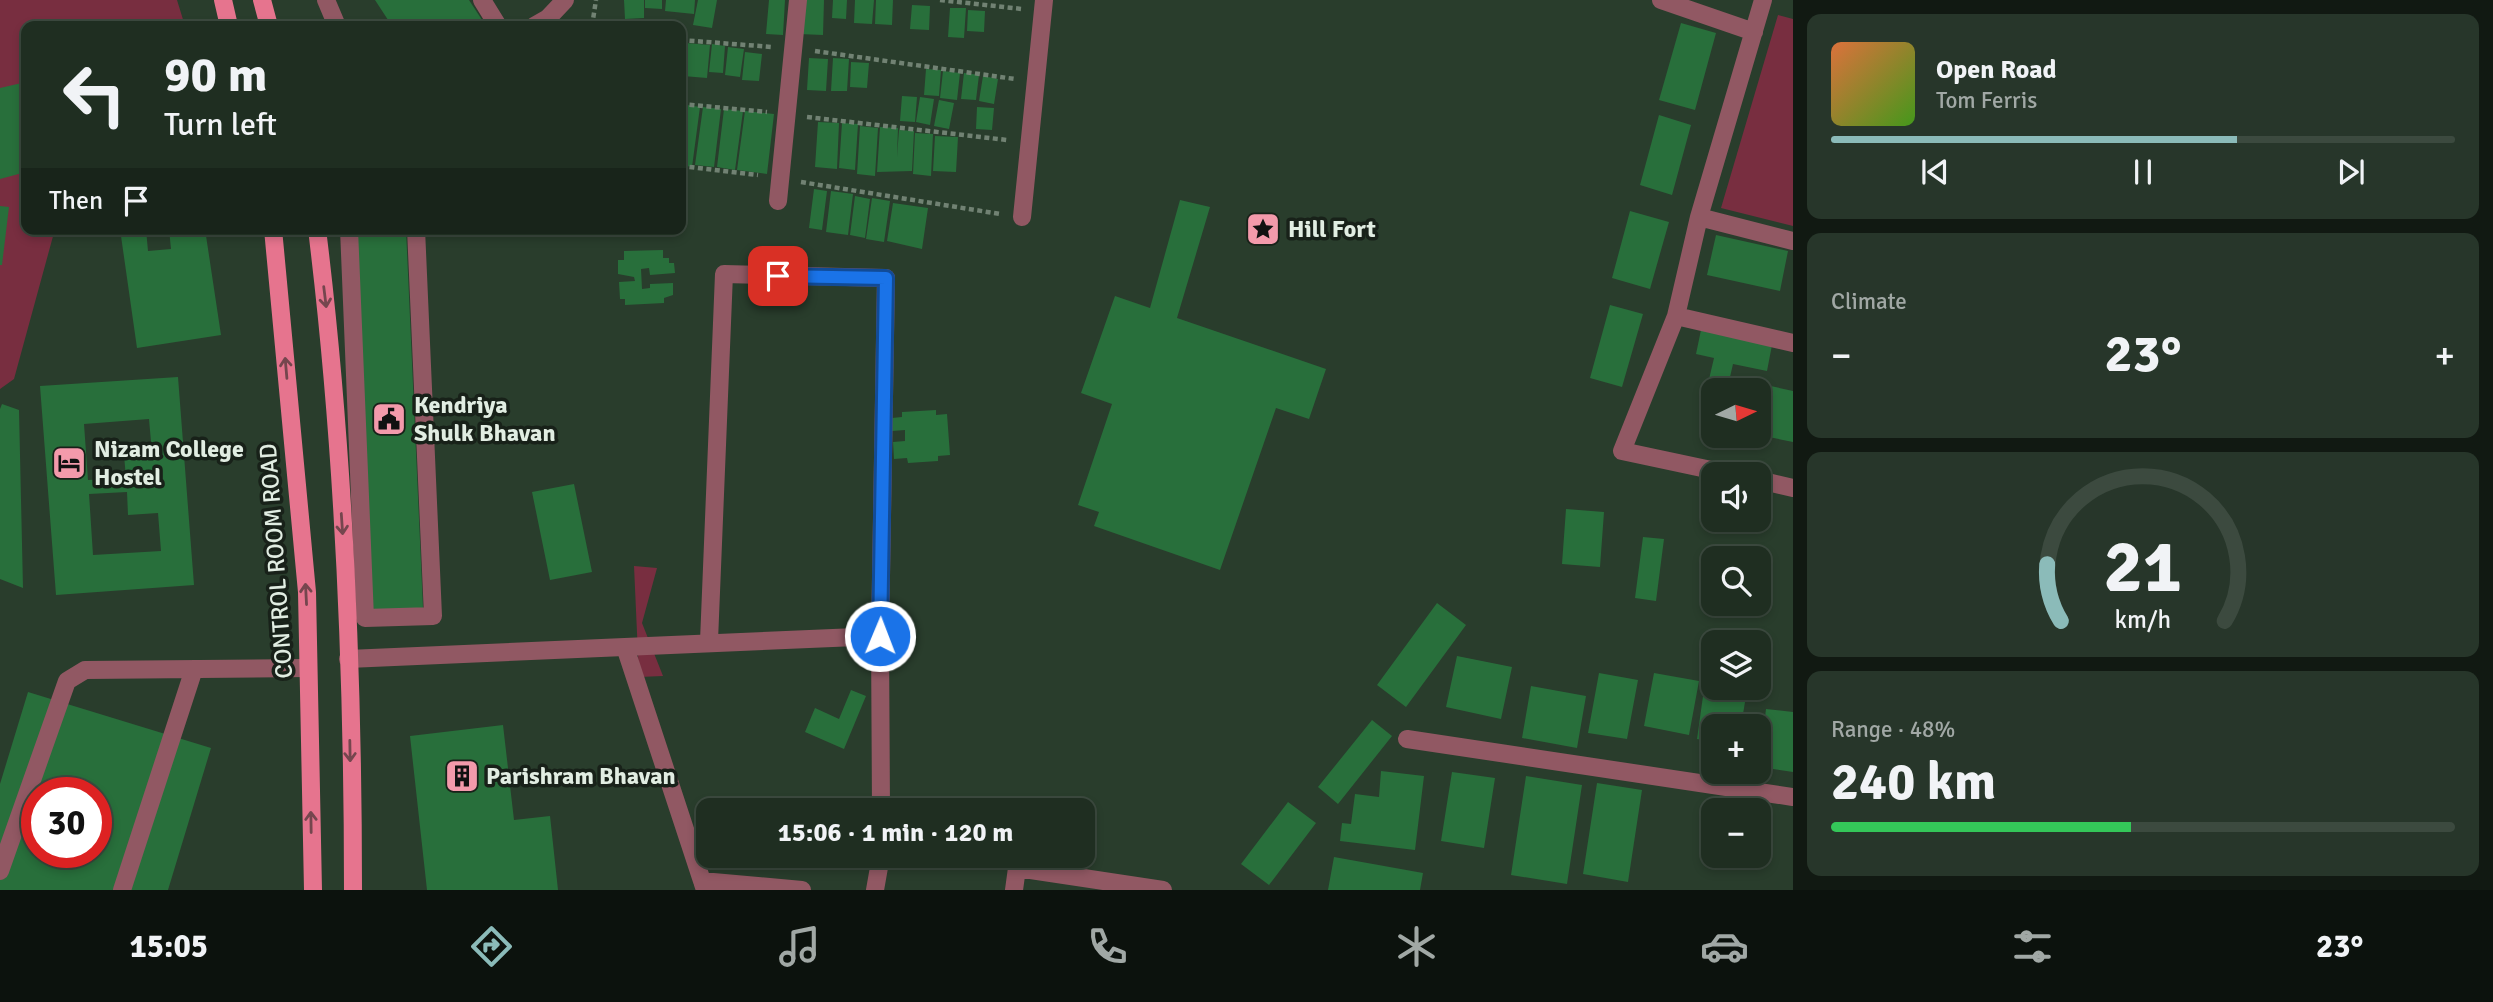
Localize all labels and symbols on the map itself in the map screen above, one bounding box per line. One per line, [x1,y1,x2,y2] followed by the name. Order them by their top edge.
[1244,210,1282,248] place icon: Hill Fort
[1288,214,1376,244] place label: Hill Fort
[748,246,808,306] pin
[319,285,332,308] one-way arrow
[279,357,292,380] one-way arrow
[1701,378,1771,448] north arrow
[414,390,556,448] place label: Kendriya Shulk Bhavan
[370,400,408,438] public building icon: Kendriya Shulk Bhavan
[94,434,244,492] place label: Nizam College Hostel
[253,442,299,680] street label: CONTROL ROOM ROAD
[50,444,88,482] hotel icon: Nizam College Hostel
[336,512,349,535] one-way arrow
[300,583,313,606] one-way arrow
[843,599,917,673] position arrow
[344,739,357,762] one-way arrow
[443,757,481,795] building icon: Parishram Bhavan
[486,761,676,791] place label: Parishram Bhavan
[21,777,112,868] speed limit sign: 30
[305,811,318,834] one-way arrow

